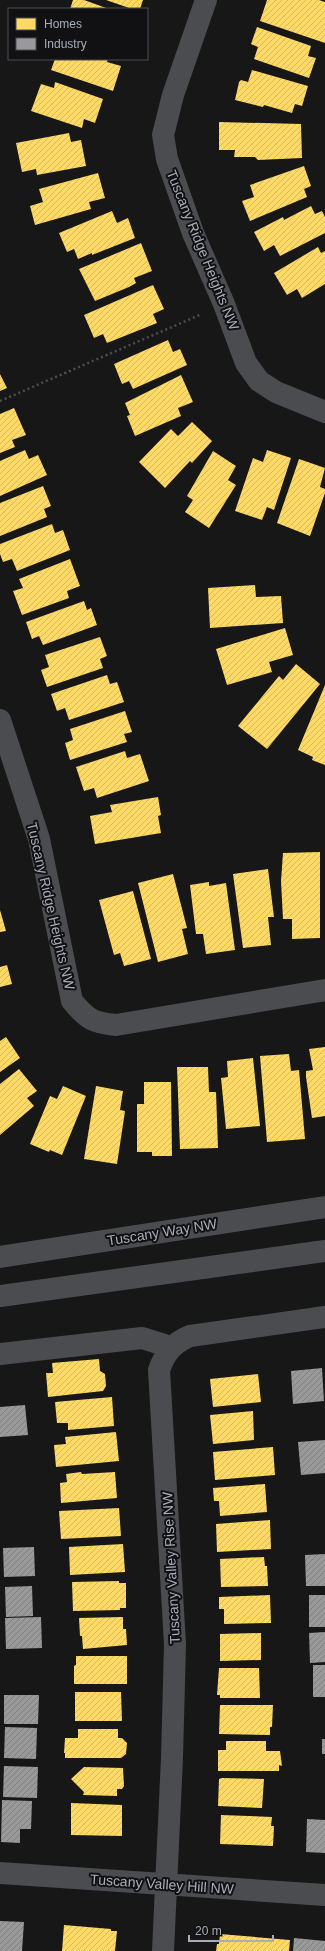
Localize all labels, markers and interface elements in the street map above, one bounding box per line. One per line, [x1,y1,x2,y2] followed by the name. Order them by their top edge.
[8,8,148,60] legend
[44,17,82,31] text: Homes
[44,37,87,51] text: Industry
[163,168,243,333] street label: Tuscany Ridge Heights NW
[24,821,78,992] street label: Tuscany Ridge Heights NW
[106,1215,219,1249] street label: Tuscany Way NW
[159,1491,183,1645] street label: Tuscany Valley Rise NW
[90,1871,235,1897] street label: Tuscany Valley Hill NW
[189,1917,273,1943] scale bar
[195,1924,222,1938] text: 20 m

